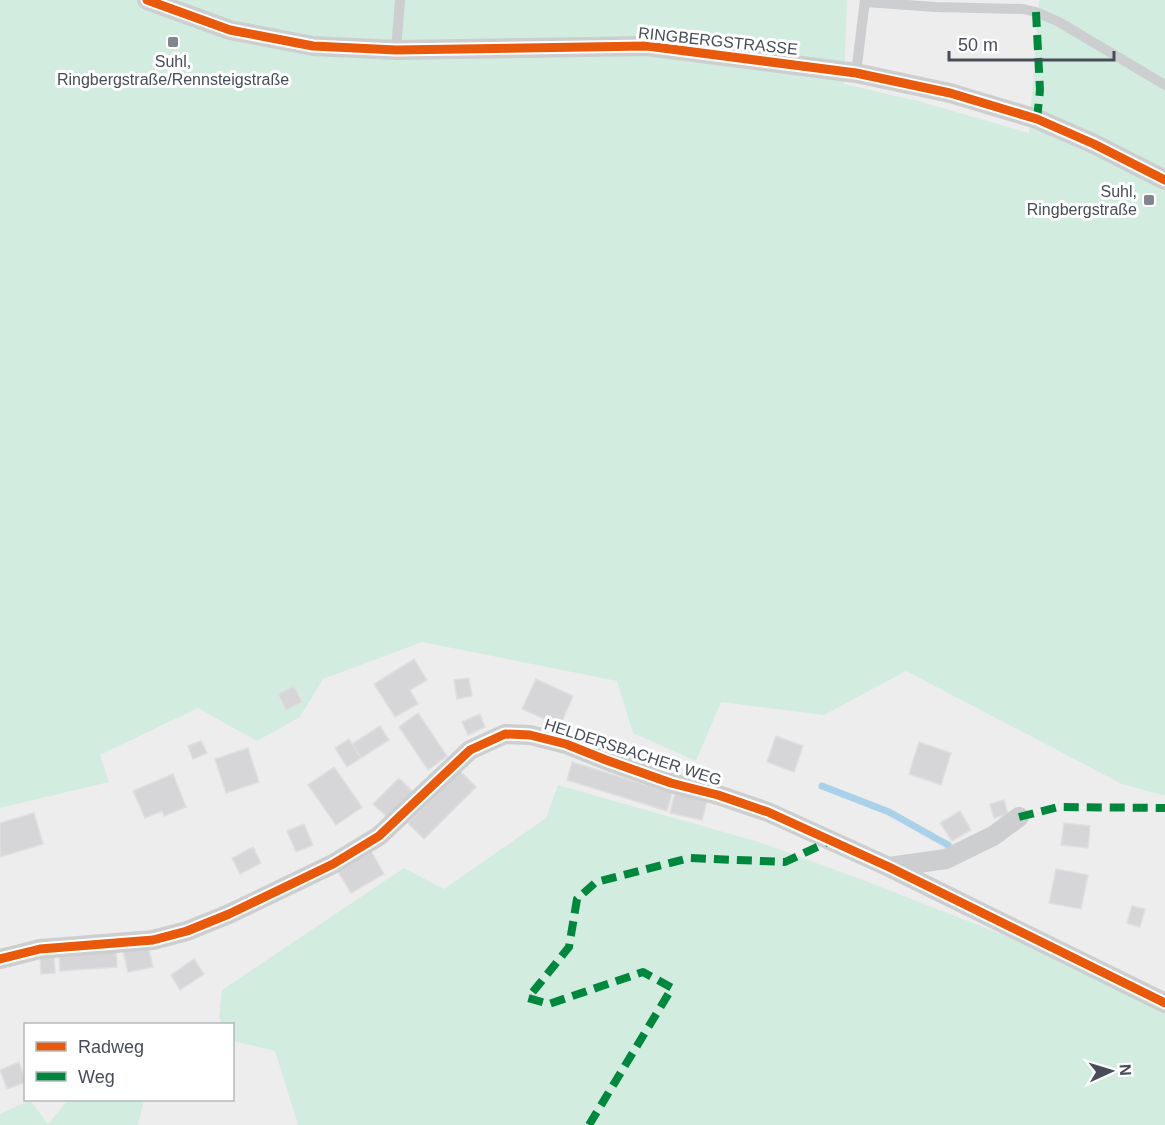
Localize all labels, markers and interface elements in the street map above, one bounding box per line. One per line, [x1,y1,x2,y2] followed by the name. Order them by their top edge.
[638,24,798,58] street label: RINGBERGSTRASSE
[949,24,1114,62] scale bar
[166,35,180,49] marker: Suhl, Ringbergstraße/Rennsteigstraße
[958,35,998,55] text: 50 m
[57,53,289,88] place label: Suhl, Ringbergstraße/Rennsteigstraße
[1027,183,1137,218] place label: Suhl, Ringbergstraße
[1142,193,1156,207] marker: Suhl, Ringbergstraße
[542,715,724,789] street label: HELDERSBACHER WEG
[24,1023,234,1101] legend
[78,1037,144,1057] text: Radweg
[1081,1041,1141,1101] north arrow
[1117,1064,1134,1076] text: N
[78,1067,115,1087] text: Weg

